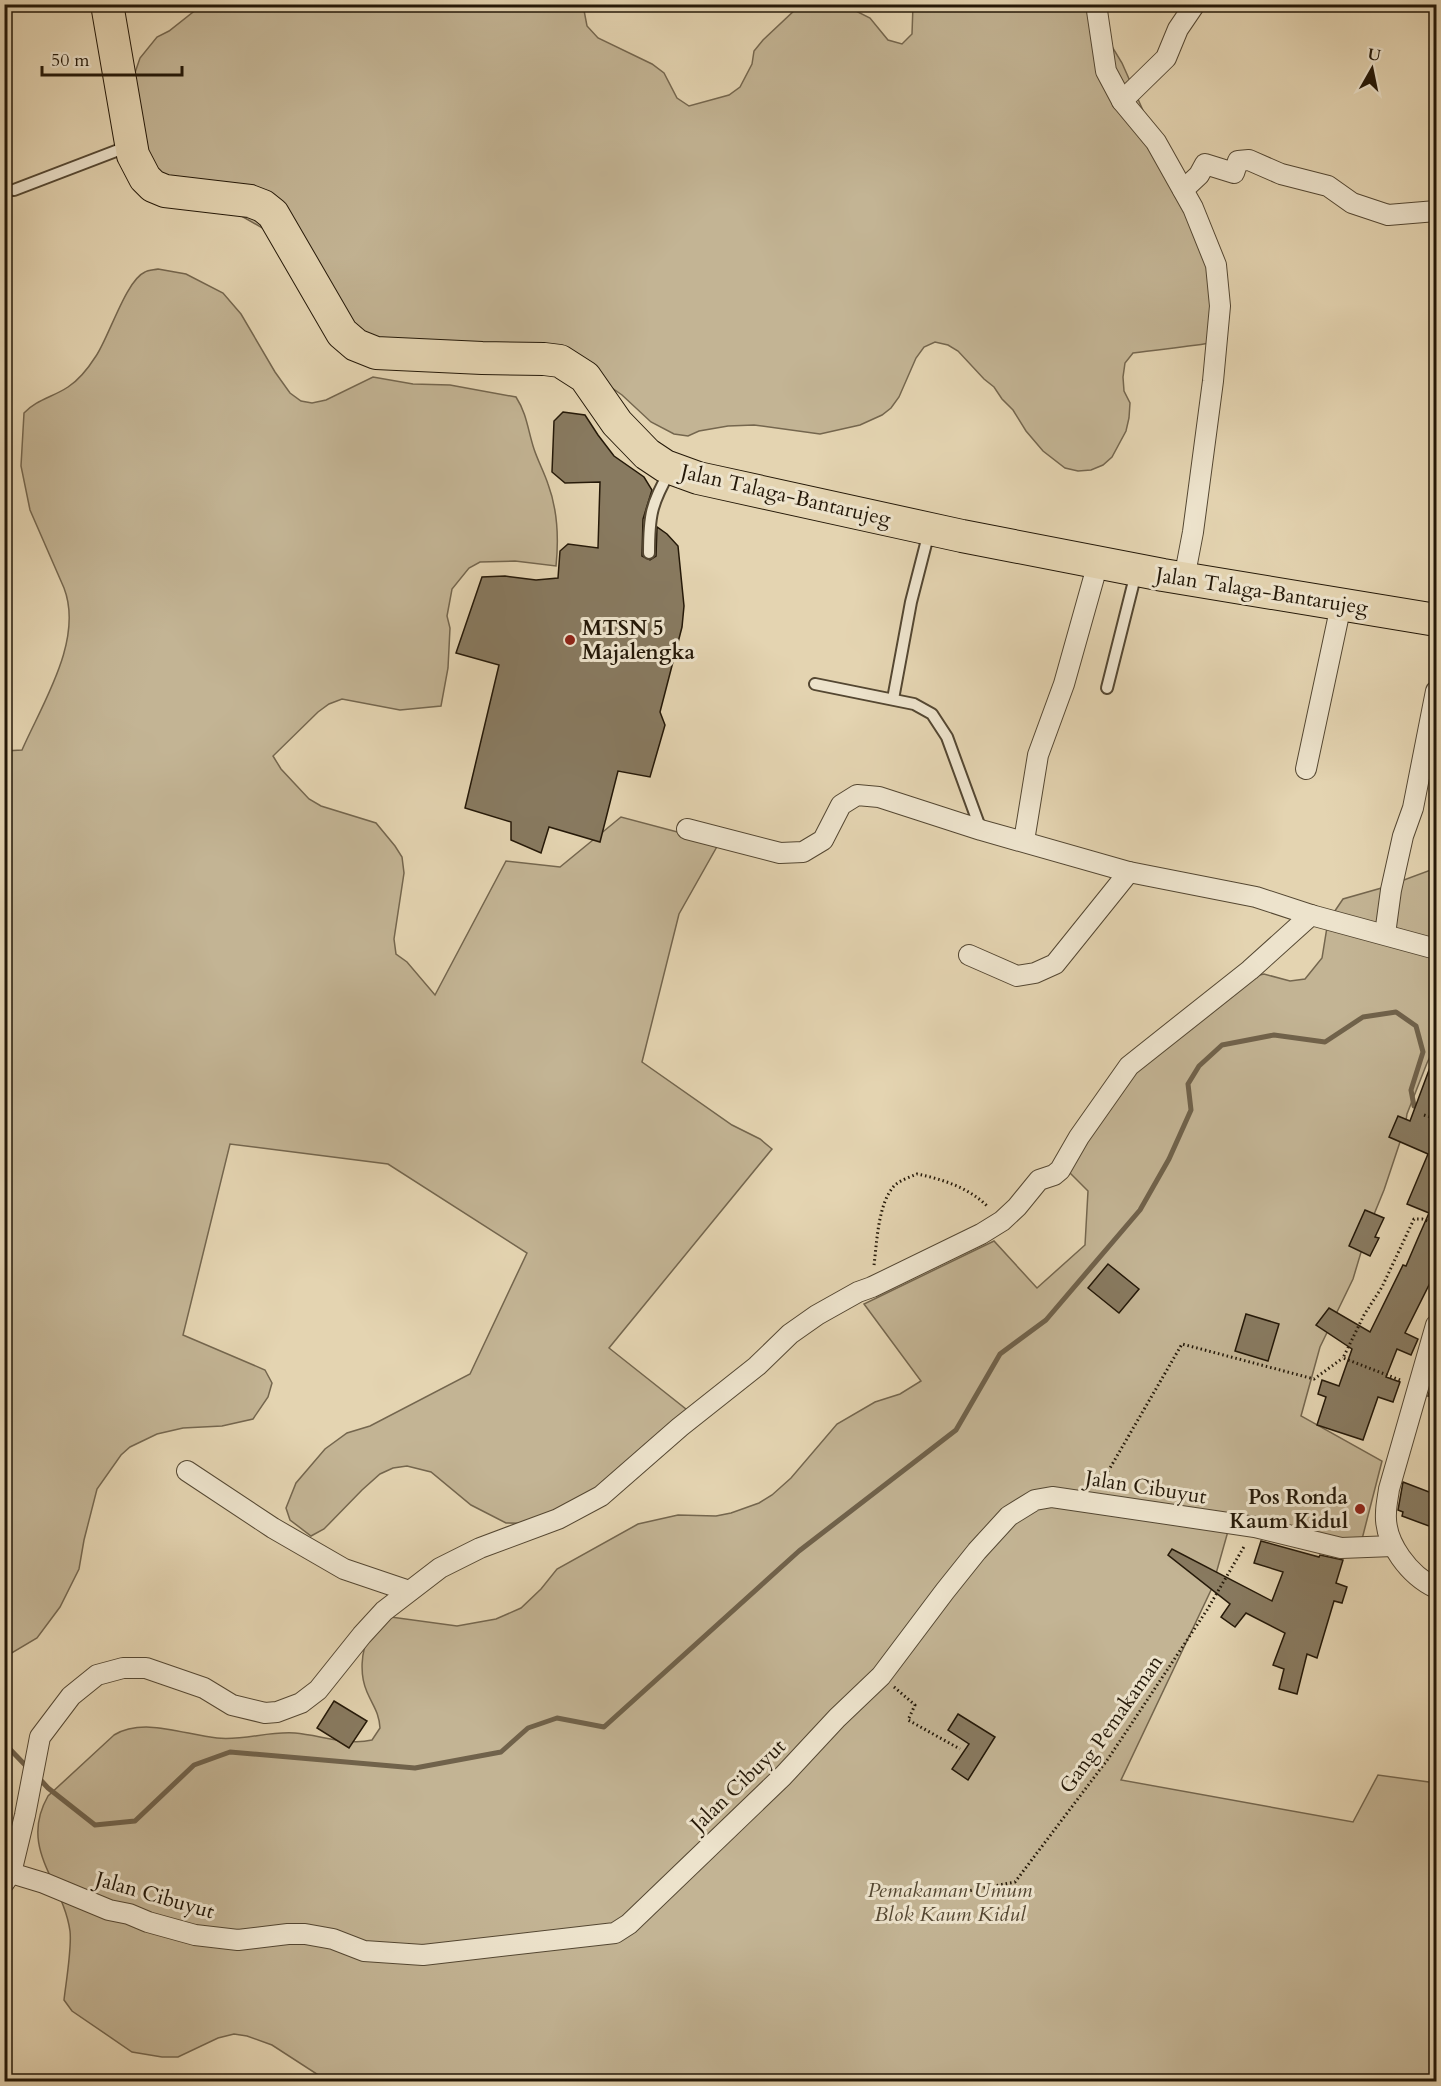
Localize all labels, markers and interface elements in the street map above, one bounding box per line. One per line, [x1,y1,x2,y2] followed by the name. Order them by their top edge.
[42,39,182,77] scale bar
[1342,39,1402,99] north arrow
[1366,43,1382,67] text: U
[51,48,90,73] text: 50 m
[675,457,894,534] street label: Jalan Talaga-Bantarujeg
[1151,560,1370,623] street label: Jalan Talaga-Bantarujeg
[582,614,695,667] place label: MTSN 5 Majalengka
[563,633,577,647] marker: MTSN 5 Majalengka
[1080,1463,1209,1511] street label: Jalan Cibuyut
[1229,1483,1349,1536] place label: Pos Ronda Kaum Kidul
[1353,1502,1367,1516] marker: Pos Ronda Kaum Kidul
[1053,1649,1170,1799] street label: Gang Pemakaman
[682,1732,793,1840] street label: Jalan Cibuyut
[89,1864,218,1926] street label: Jalan Cibuyut
[867,1876,1033,1929] park label: Pemakaman Umum Blok Kaum Kidul

